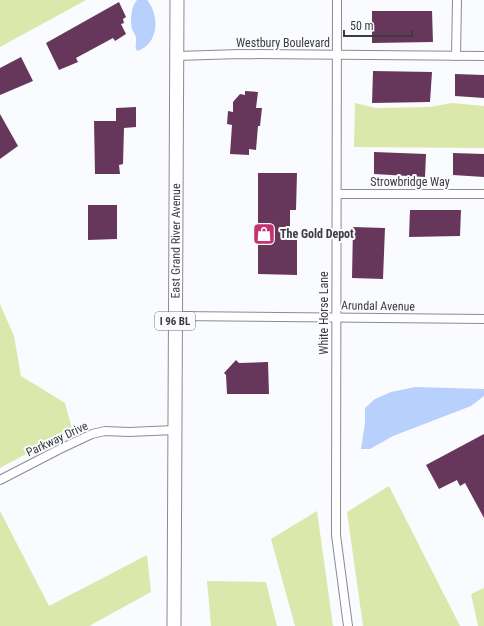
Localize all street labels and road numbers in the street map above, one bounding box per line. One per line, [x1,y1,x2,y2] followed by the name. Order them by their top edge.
[236,36,330,50] street label: Westbury Boulevard
[370,175,450,189] street label: Strowbridge Way
[169,183,183,299] street label: East Grand River Avenue
[317,271,331,355] street label: White Horse Lane
[341,298,415,314] street label: Arundal Avenue
[155,312,195,330] road number: I 96 BL
[24,418,90,459] street label: Parkway Drive

